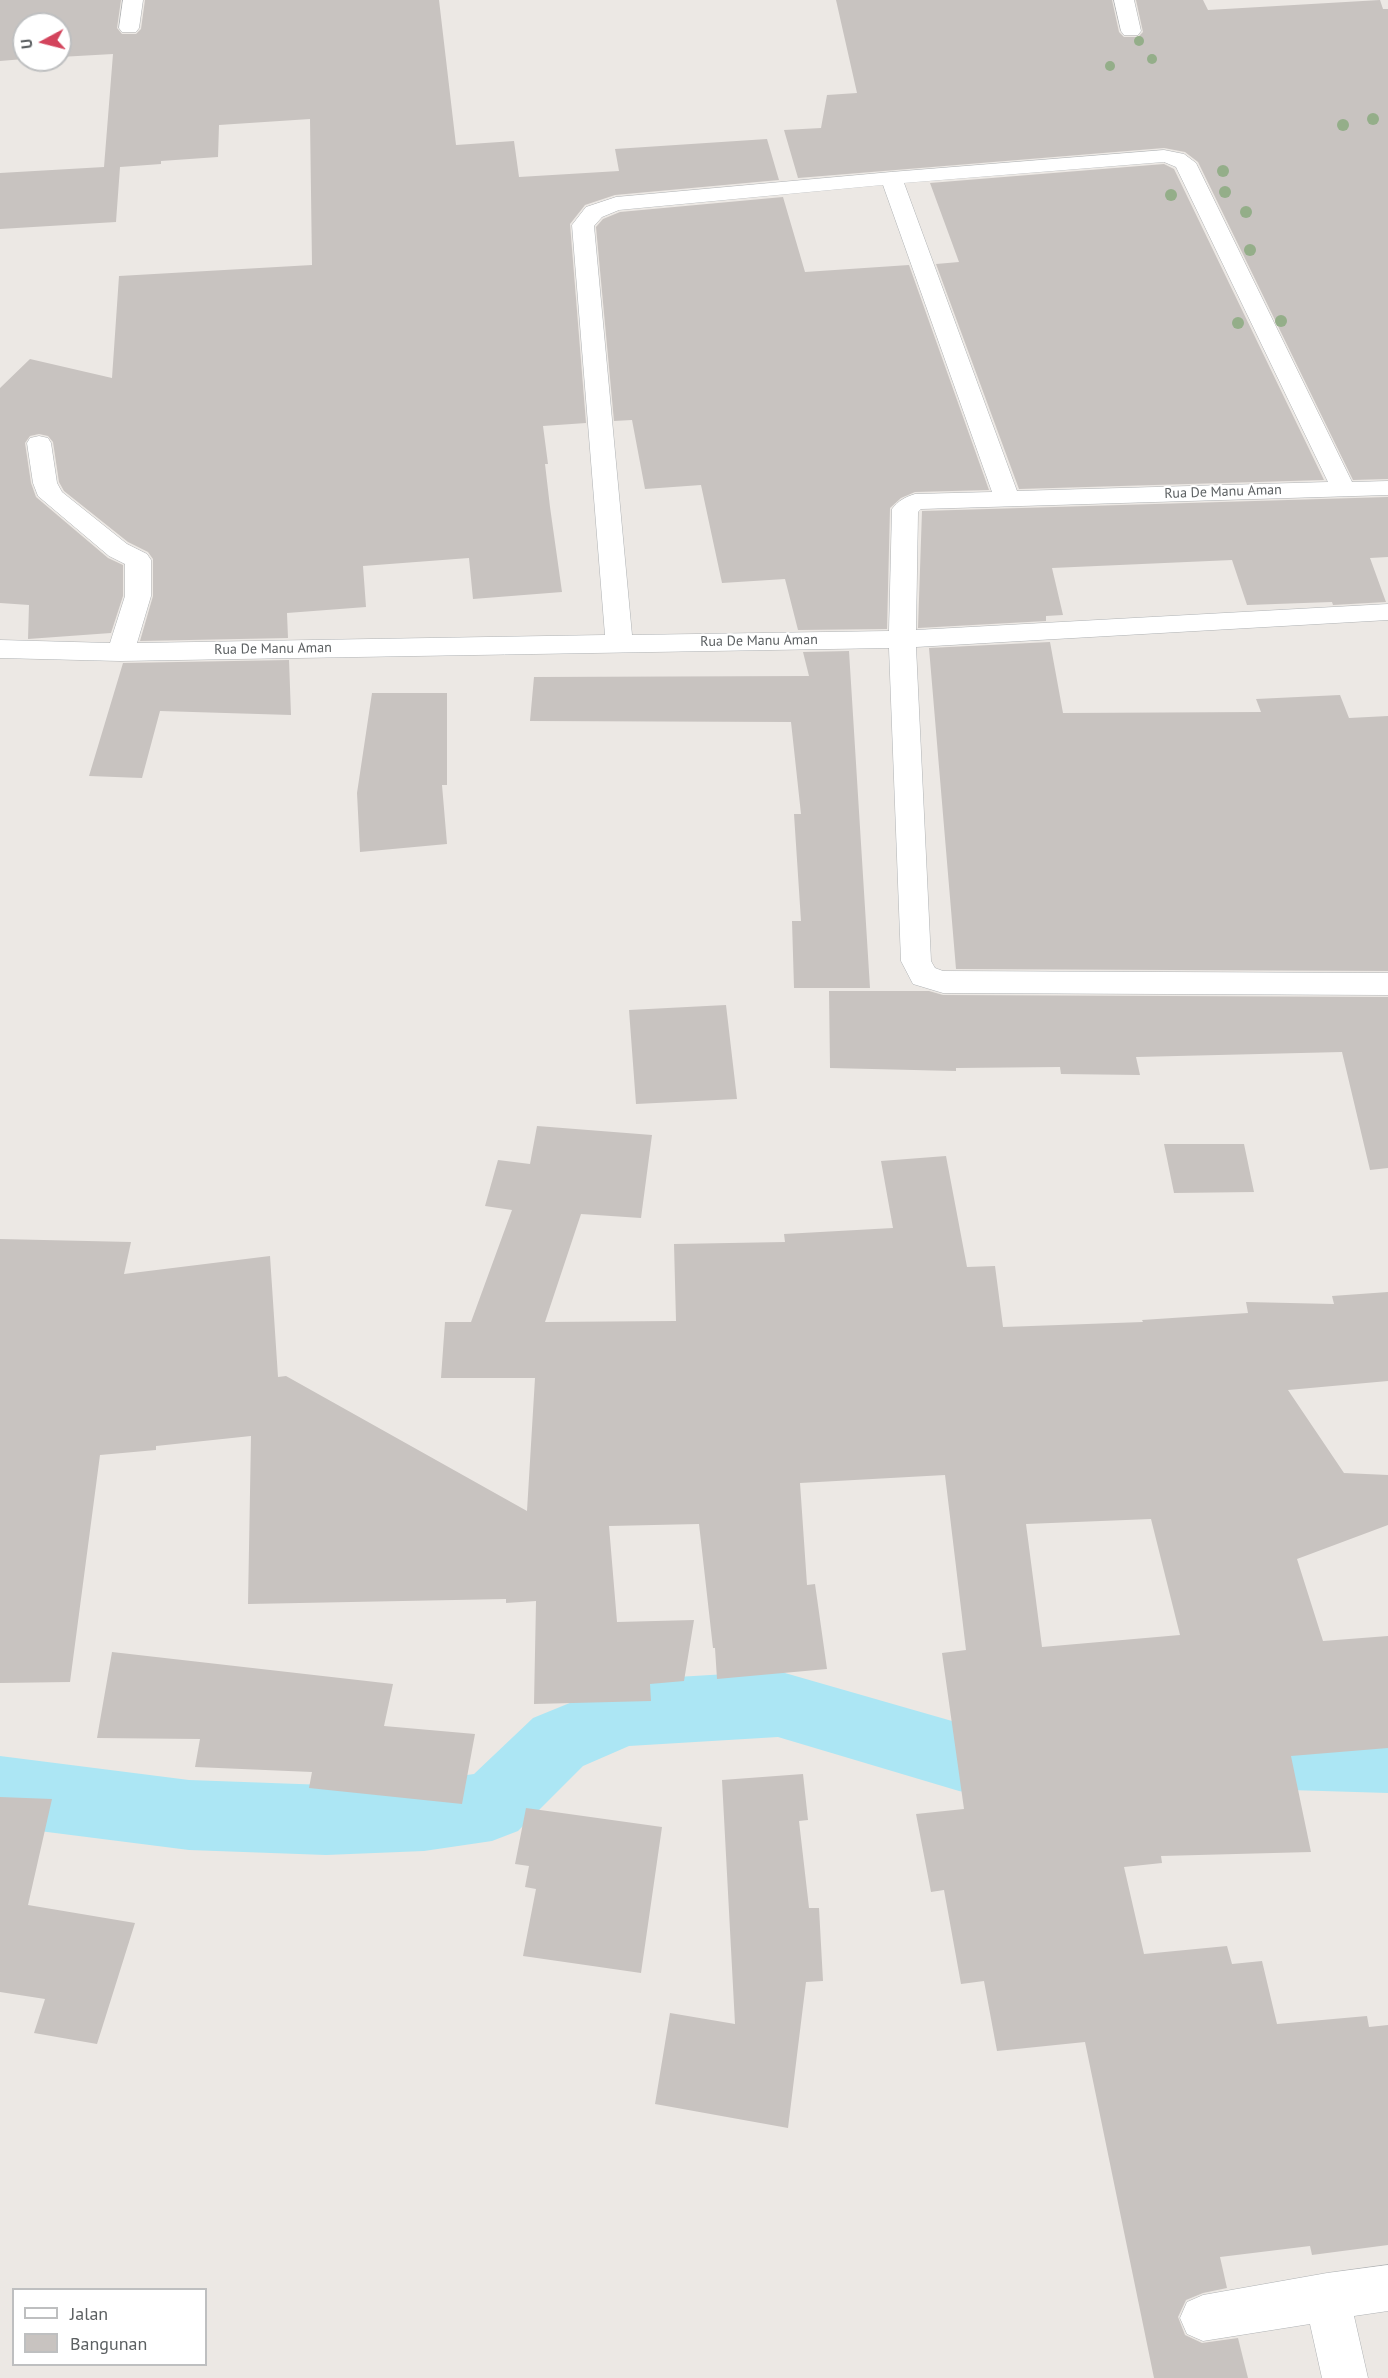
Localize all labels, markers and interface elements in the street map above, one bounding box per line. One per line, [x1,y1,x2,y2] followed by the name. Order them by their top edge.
[12,12,72,72] north arrow
[16,38,37,50] text: U
[1164,482,1282,502] street label: Rua De Manu Aman
[700,632,818,650] street label: Rua De Manu Aman
[214,640,332,658] street label: Rua De Manu Aman
[12,2288,207,2366] legend
[70,2302,108,2325] text: Jalan
[70,2332,147,2355] text: Bangunan

